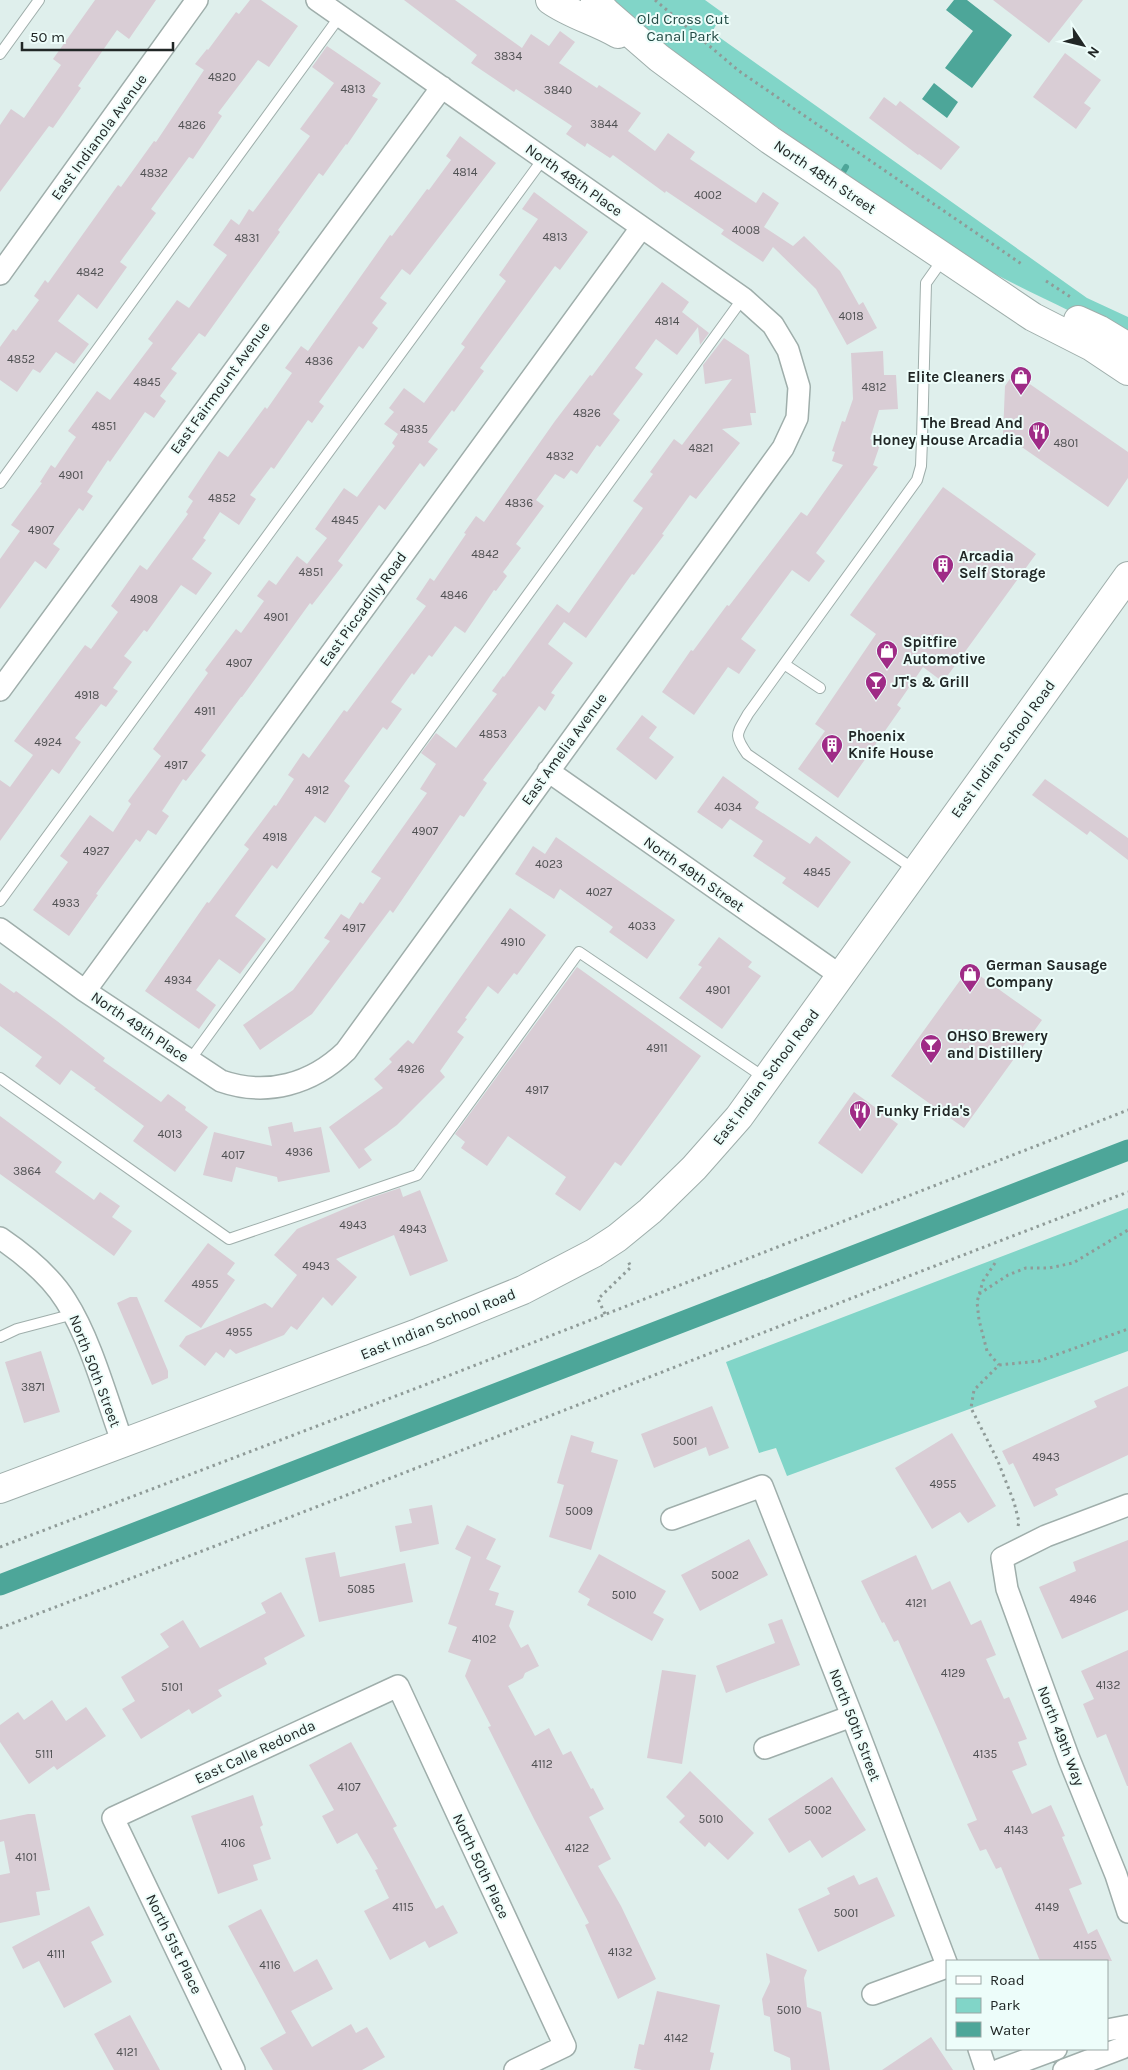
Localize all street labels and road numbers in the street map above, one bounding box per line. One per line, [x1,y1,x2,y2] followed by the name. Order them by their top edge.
[47,71,151,203] street label: East Indianola Avenue
[771,136,880,218] street label: North 48th Street
[522,140,626,220] street label: North 48th Place
[166,319,274,457] street label: East Fairmount Avenue
[315,548,411,670] street label: East Piccadilly Road
[947,677,1059,821] street label: East Indian School Road
[517,690,611,808] street label: East Amelia Avenue
[640,833,748,916] street label: North 49th Street
[88,988,192,1066] street label: North 49th Place
[709,1005,823,1149] street label: East Indian School Road
[358,1285,518,1363] street label: East Indian School Road
[65,1312,125,1430] street label: North 50th Street
[825,1666,885,1784] street label: North 50th Street
[1034,1683,1088,1789] street label: North 49th Way
[192,1716,318,1788] street label: East Calle Redonda
[449,1811,513,1921] street label: North 50th Place
[142,1891,206,1997] street label: North 51st Place

